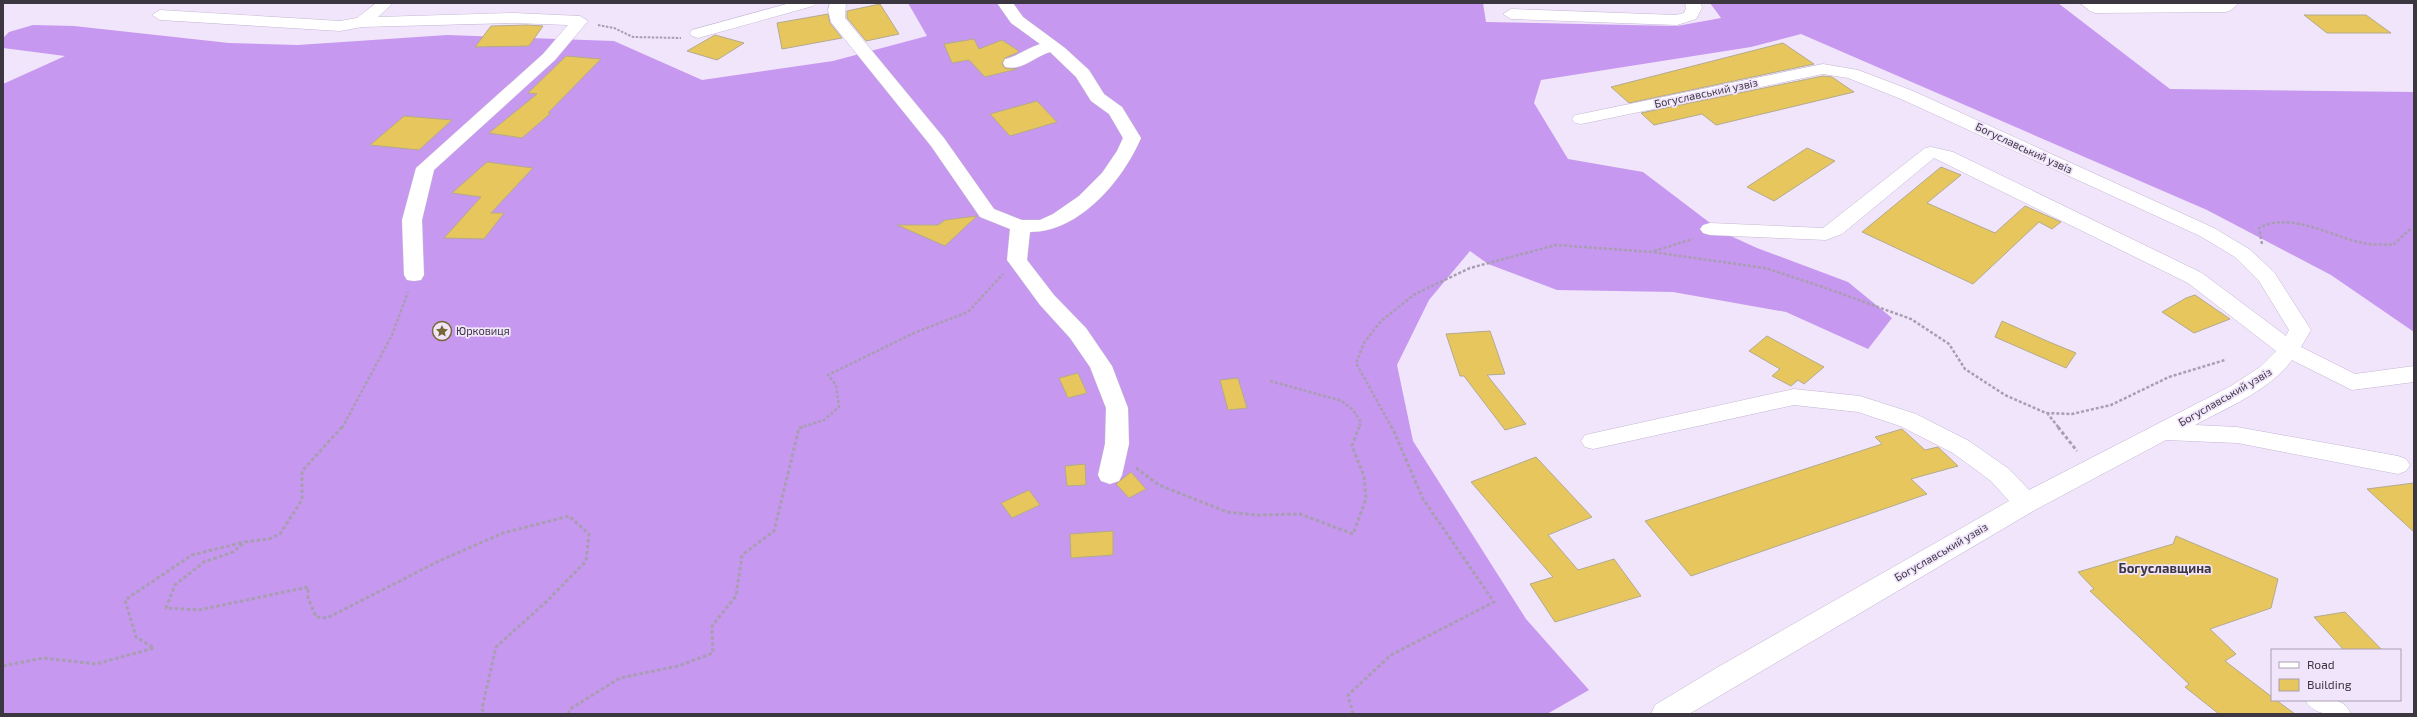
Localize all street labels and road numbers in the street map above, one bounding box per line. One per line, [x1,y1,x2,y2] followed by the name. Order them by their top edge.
[1653,75,1759,111] street label: Богуславський узвіз
[1973,119,2075,177] street label: Богуславський узвіз
[2176,365,2274,429] street label: Богуславський узвіз
[1892,520,1990,584] street label: Богуславський узвіз

